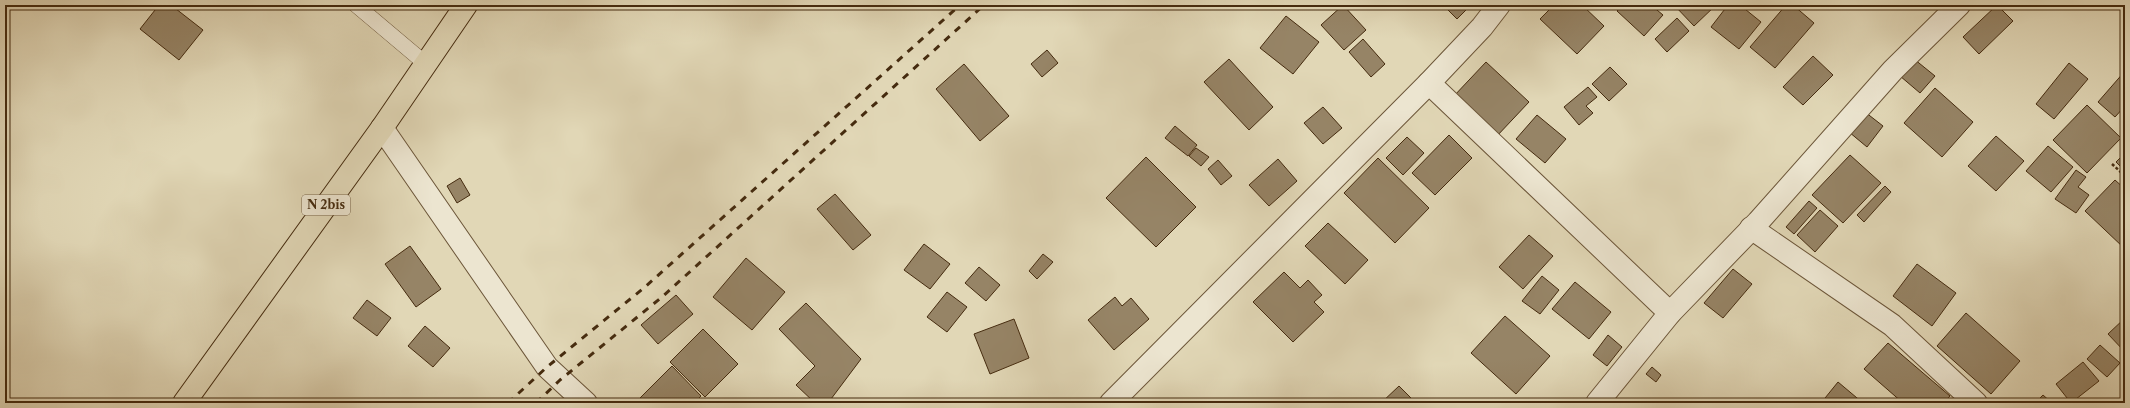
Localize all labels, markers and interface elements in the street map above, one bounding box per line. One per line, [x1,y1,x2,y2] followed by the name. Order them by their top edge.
[302,195,350,215] road number: N 2bis

